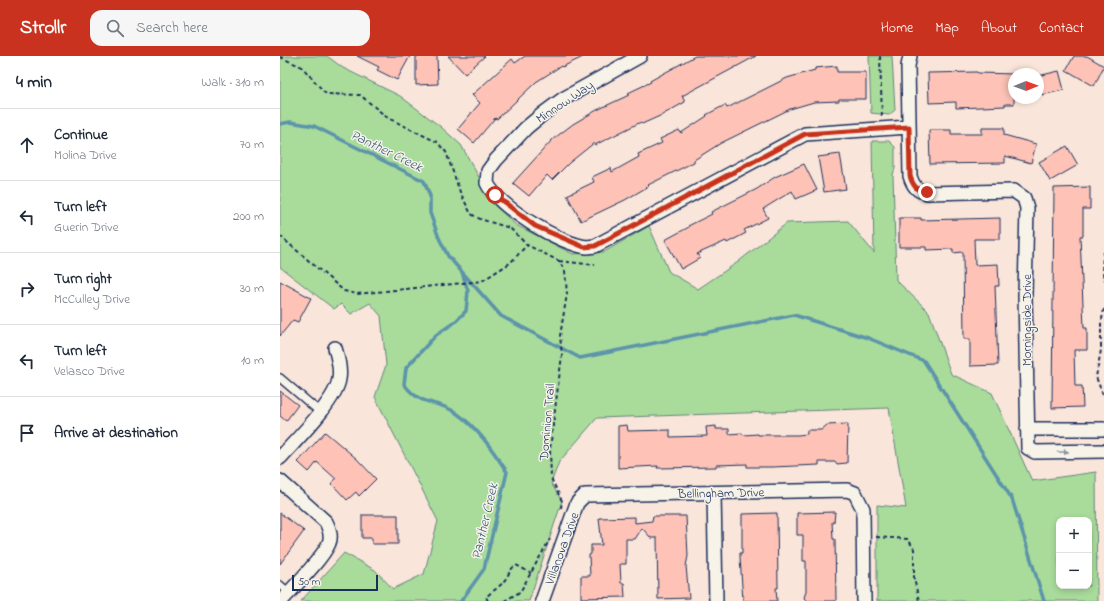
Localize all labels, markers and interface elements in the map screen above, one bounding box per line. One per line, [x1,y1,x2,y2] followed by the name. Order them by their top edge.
[90,10,370,46] search box
[20,15,66,42] text: Strollr
[104,17,126,39] icon: search
[136,17,208,39] text: Search here
[881,18,913,39] text: Home
[935,18,959,39] text: Map
[981,18,1017,39] text: About
[1039,18,1084,39] text: Contact
[1008,68,1044,104] north arrow
[16,70,52,95] text: 4 min
[201,73,264,92] text: Walk · 310 m
[532,76,598,129] street label: Minnow Way
[54,124,108,146] text: Continue
[347,125,427,178] water label: Panther Creek
[16,134,38,156] icon: ahead
[240,135,264,154] text: 70 m
[54,146,117,165] text: Molina Drive
[918,183,936,201] route end
[486,186,504,204] route start
[54,196,107,218] text: Turn left
[16,206,38,228] icon: left
[233,207,264,226] text: 200 m
[54,218,119,237] text: Guerin Drive
[54,268,112,290] text: Turn right
[1018,274,1038,366] street label: Morningside Drive
[16,278,38,300] icon: right
[240,279,264,298] text: 30 m
[54,290,130,309] text: McCulley Drive
[54,340,107,362] text: Turn left
[16,350,38,372] icon: left
[241,351,264,370] text: 10 m
[54,362,125,381] text: Velasco Drive
[535,383,560,462] street label: Dominion Trail
[16,422,38,444] icon: arrive
[54,422,178,444] text: Arrive at destination
[1057,449,1070,455] one-way arrow
[466,480,505,562] water label: Panther Creek
[677,483,765,505] street label: Bellingham Drive
[540,509,584,588] street label: Villanova Drive
[1056,517,1092,589] map controls
[1056,517,1092,553] button: +
[1056,553,1092,589] button: −
[292,573,378,592] scale bar
[298,574,320,590] text: 50 m

